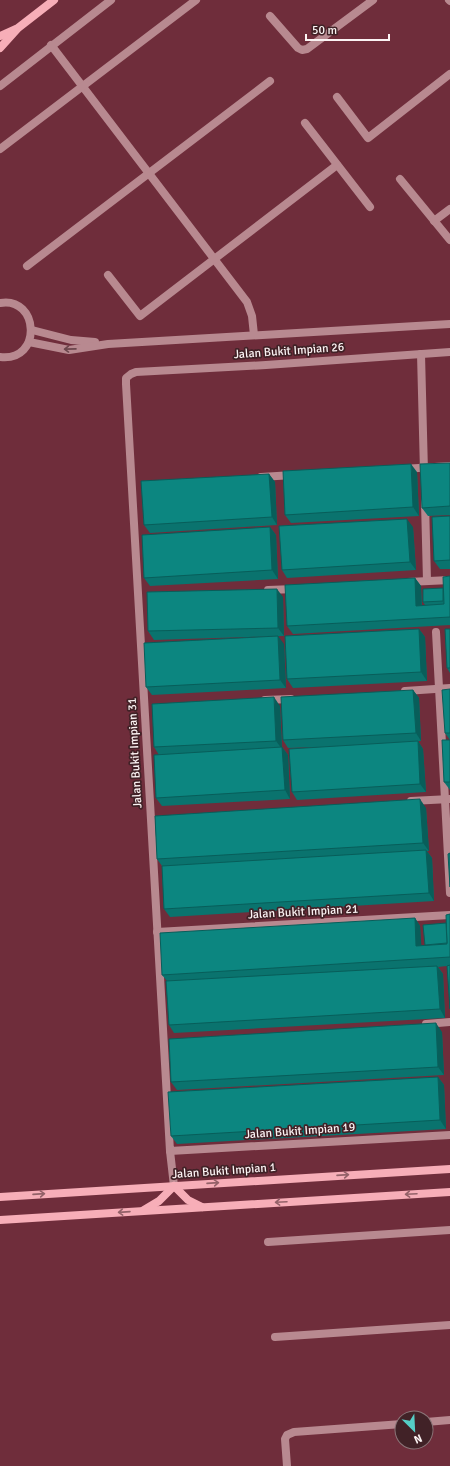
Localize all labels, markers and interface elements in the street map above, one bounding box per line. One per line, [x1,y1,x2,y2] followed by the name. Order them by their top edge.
[306,16,389,42] scale bar
[312,23,337,38] text: 50 m
[233,340,345,362] street label: Jalan Bukit Impian 26
[64,345,77,353] one-way arrow
[125,697,145,809] street label: Jalan Bukit Impian 31
[247,902,359,922] street label: Jalan Bukit Impian 21
[244,1120,356,1142] street label: Jalan Bukit Impian 19
[171,1160,277,1182] street label: Jalan Bukit Impian 1
[336,1172,349,1179] one-way arrow
[206,1180,219,1187] one-way arrow
[32,1191,45,1198] one-way arrow
[405,1191,418,1198] one-way arrow
[275,1199,288,1206] one-way arrow
[118,1209,131,1216] one-way arrow
[394,1410,434,1450] north arrow
[412,1431,424,1446] text: N

